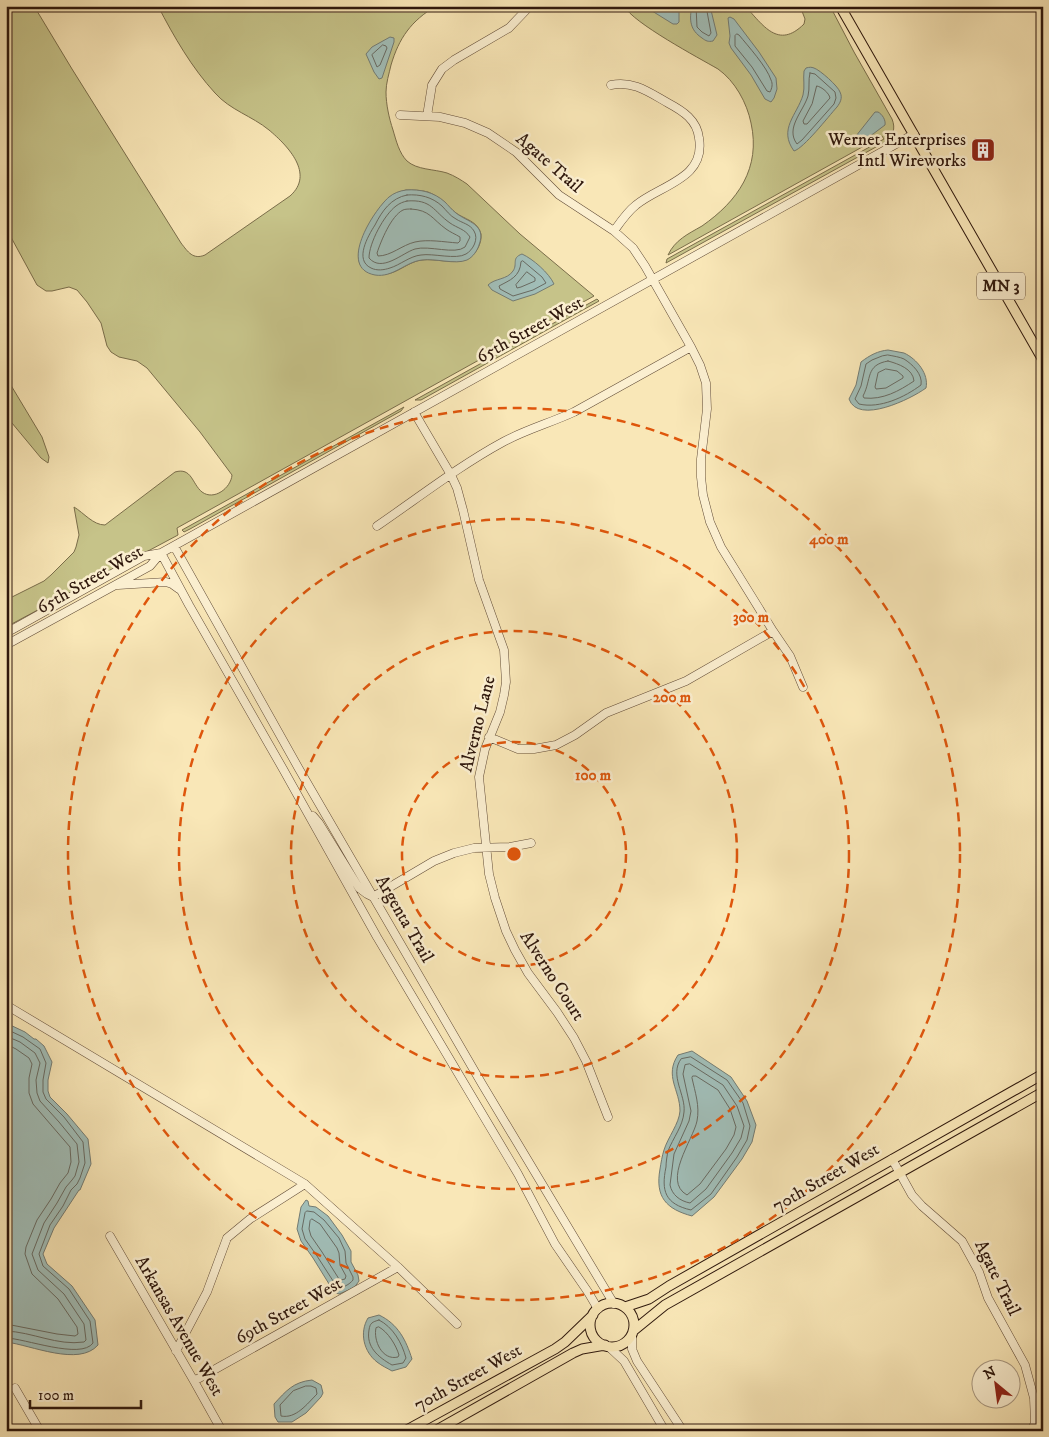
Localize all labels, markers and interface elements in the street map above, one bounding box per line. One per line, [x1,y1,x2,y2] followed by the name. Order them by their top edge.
[511,128,587,198] street label: Agate Trail
[827,129,966,172] place label: Wernet Enterprises Intl Wireworks
[970,137,996,163] building icon: Wernet Enterprises Intl Wireworks
[977,272,1025,300] road number: MN 3
[473,291,587,368] street label: 65th Street West
[808,530,849,549] text: 400 m
[33,541,147,619] street label: 65th Street West
[733,608,770,627] text: 300 m
[455,674,501,774] street label: Alverno Lane
[653,688,692,707] text: 200 m
[575,766,612,785] text: 100 m
[505,845,523,863] centre of rings
[370,871,438,967] street label: Argenta Trail
[515,927,589,1025] street label: Alverno Court
[769,1138,883,1217] street label: 70th Street West
[969,1237,1025,1320] street label: Agate Trail
[130,1252,228,1400] street label: Arkansas Avenue West
[232,1272,346,1349] street label: 69th Street West
[410,1339,526,1417] street label: 70th Street West
[972,1360,1022,1410] north arrow
[981,1363,1000,1384] text: N
[30,1377,141,1409] scale bar
[38,1386,74,1405] text: 100 m

